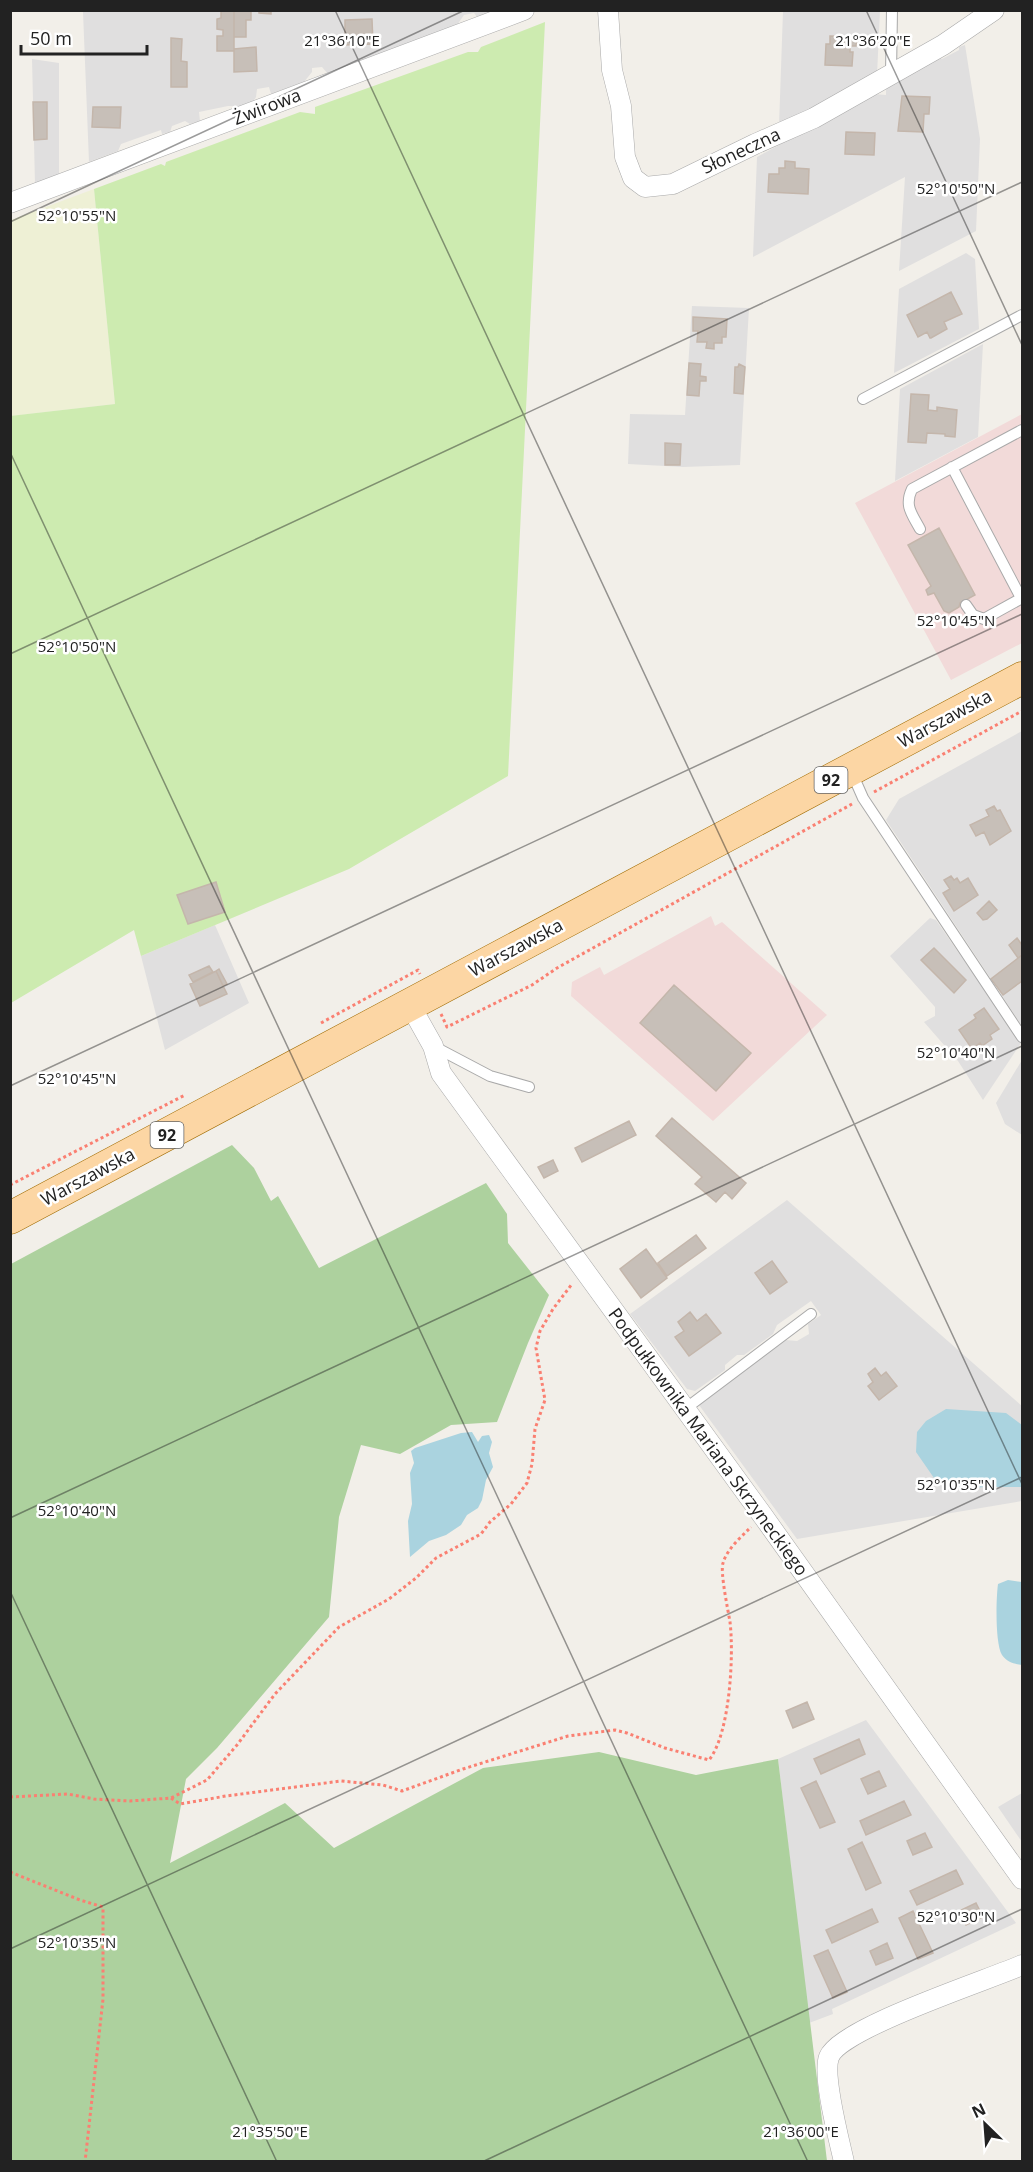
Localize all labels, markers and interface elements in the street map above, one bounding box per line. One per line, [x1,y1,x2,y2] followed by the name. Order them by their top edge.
[21,18,147,56] scale bar
[30,26,72,50] text: 50 m
[304,30,380,50] text: 21°36'10"E
[835,30,911,50] text: 21°36'20"E
[229,82,304,130] street label: Żwirowa
[697,121,784,179] street label: Słoneczna
[917,178,995,198] text: 52°10'50"N
[38,205,116,225] text: 52°10'55"N
[917,610,995,630] text: 52°10'45"N
[38,636,116,656] text: 52°10'50"N
[893,683,996,753] street label: Warszawska
[814,767,848,793] road number: 92
[464,912,567,982] street label: Warszawska
[917,1042,995,1062] text: 52°10'40"N
[38,1068,116,1088] text: 52°10'45"N
[150,1122,184,1148] road number: 92
[36,1141,139,1211] street label: Warszawska
[603,1303,814,1580] street label: Podpułkownika Mariana Skrzyneckiego
[917,1474,995,1494] text: 52°10'35"N
[38,1500,116,1520] text: 52°10'40"N
[917,1906,995,1926] text: 52°10'30"N
[38,1932,116,1952] text: 52°10'35"N
[955,2094,1015,2154] north arrow
[968,2098,989,2123] text: N
[232,2121,308,2141] text: 21°35'50"E
[763,2121,839,2141] text: 21°36'00"E

